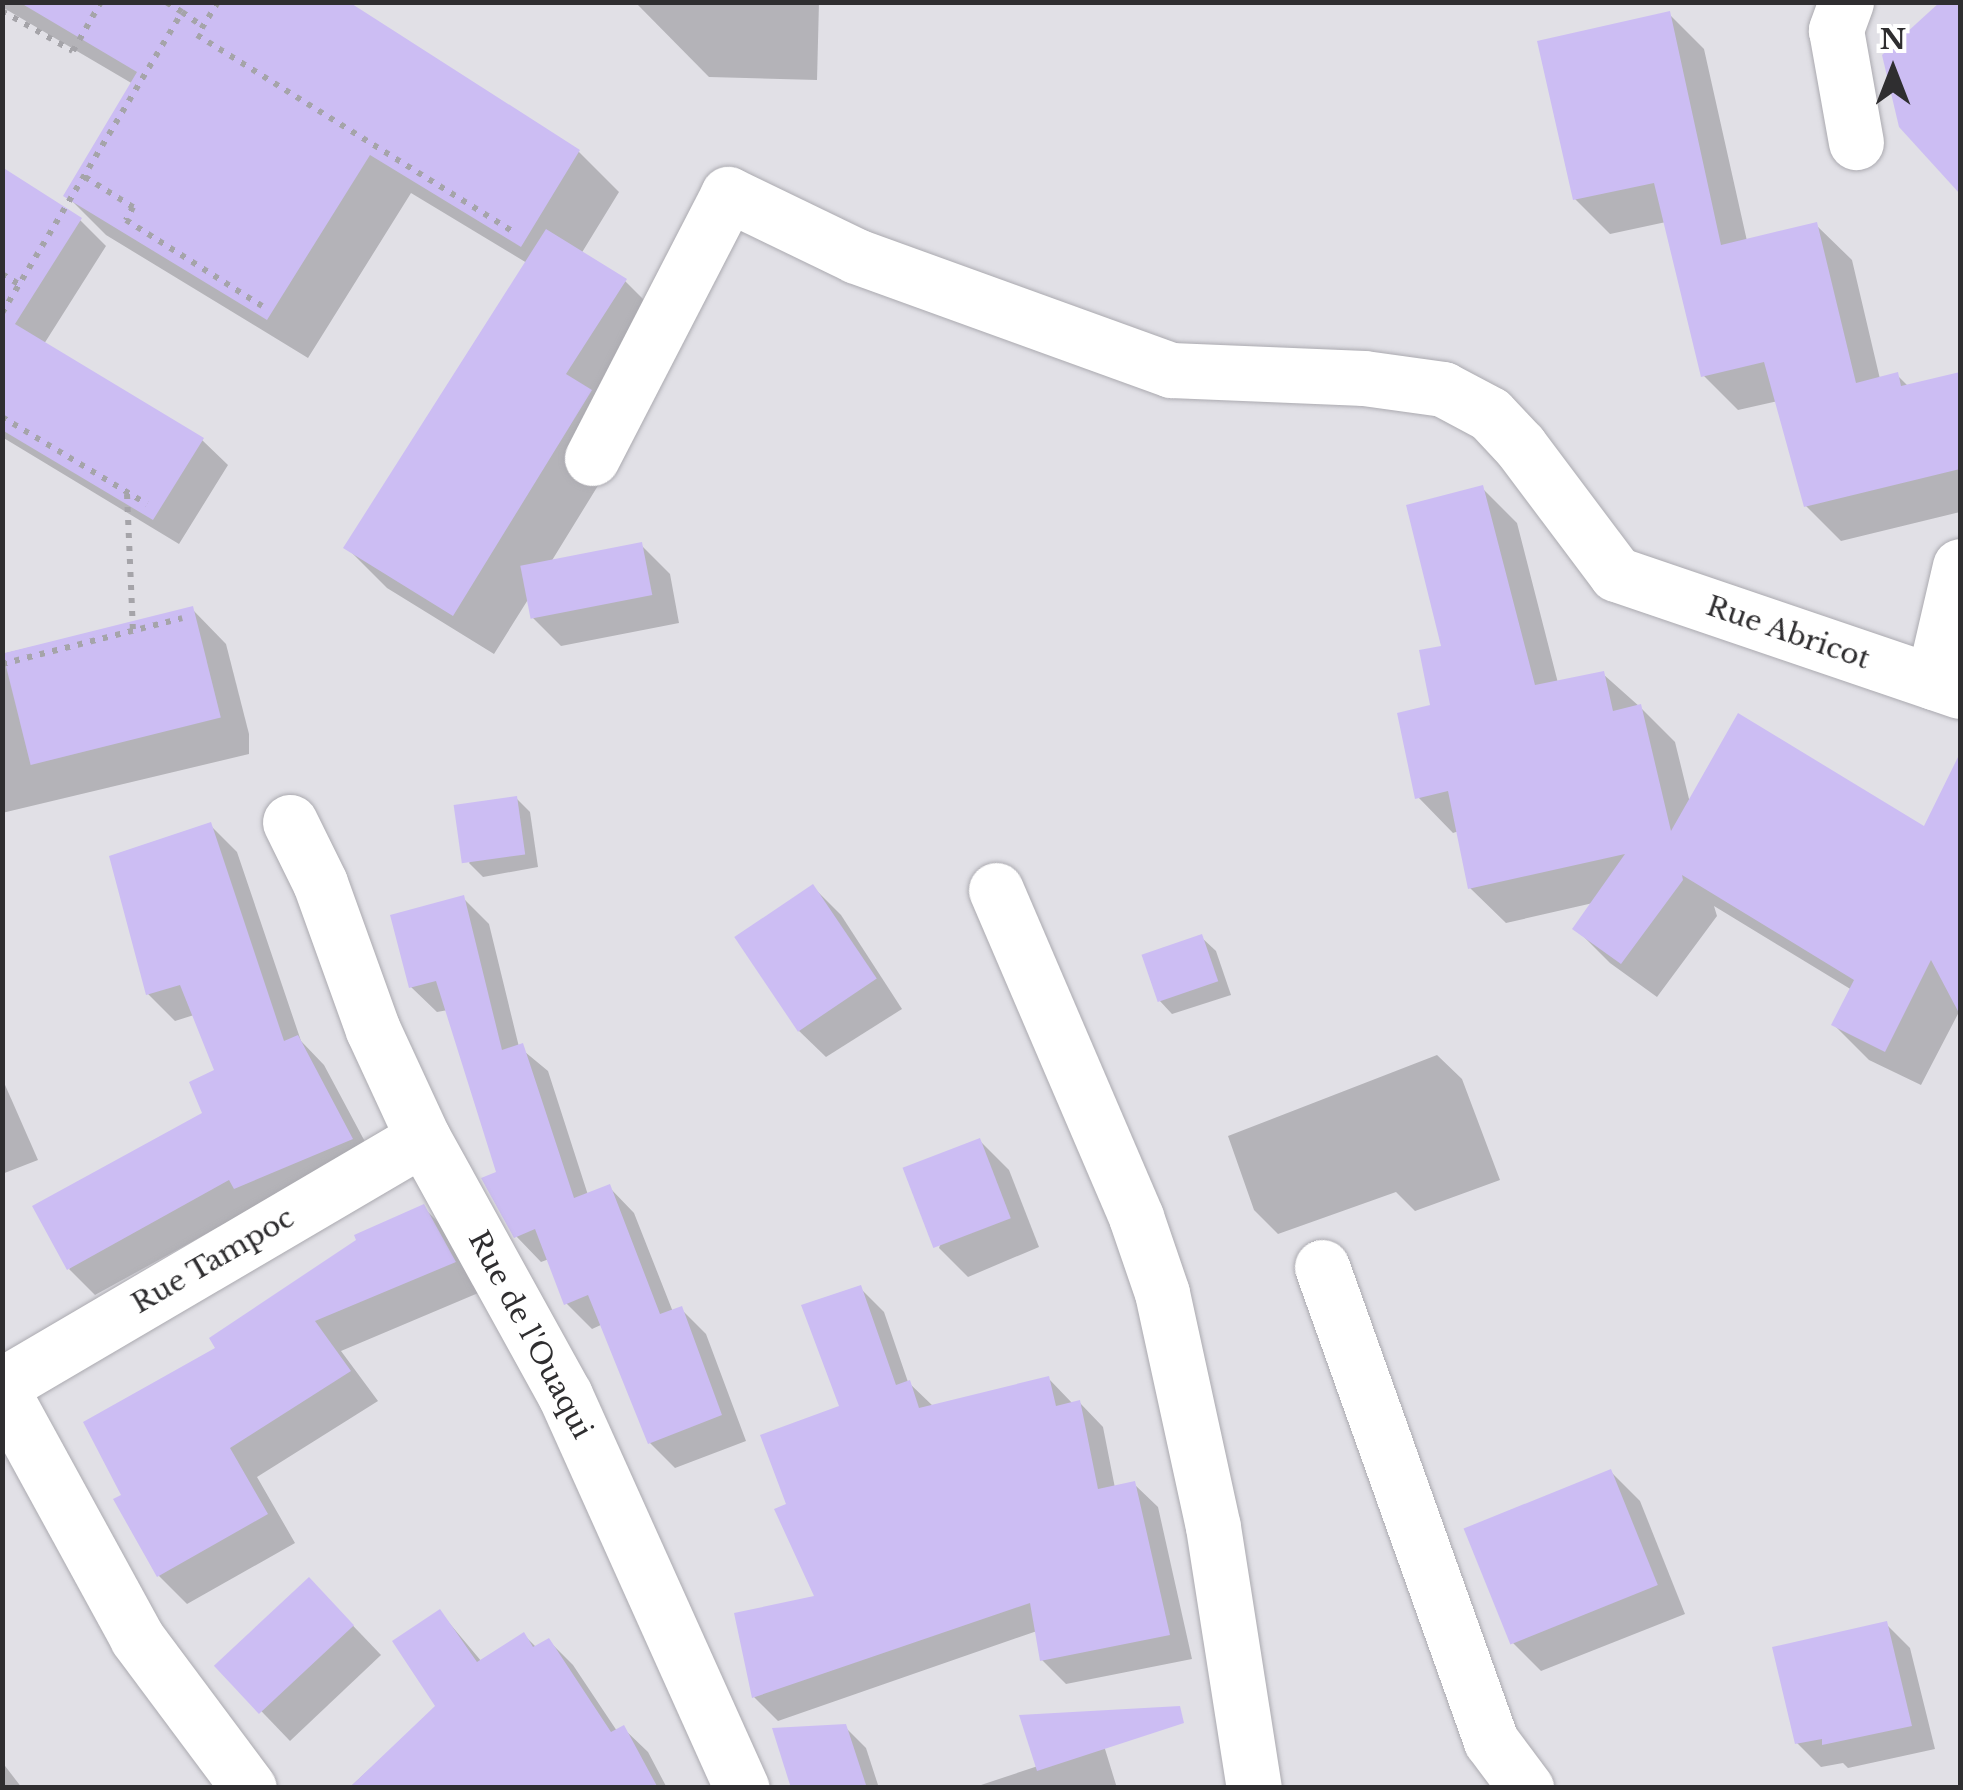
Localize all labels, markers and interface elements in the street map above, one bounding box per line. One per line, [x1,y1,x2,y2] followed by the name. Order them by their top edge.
[1843,20,1943,120] north arrow
[1880,22,1906,57] text: N
[1701,589,1875,677] street label: Rue Abricot
[126,1201,300,1321] street label: Rue Tampoc
[461,1226,599,1444] street label: Rue de l'Ouaqui

